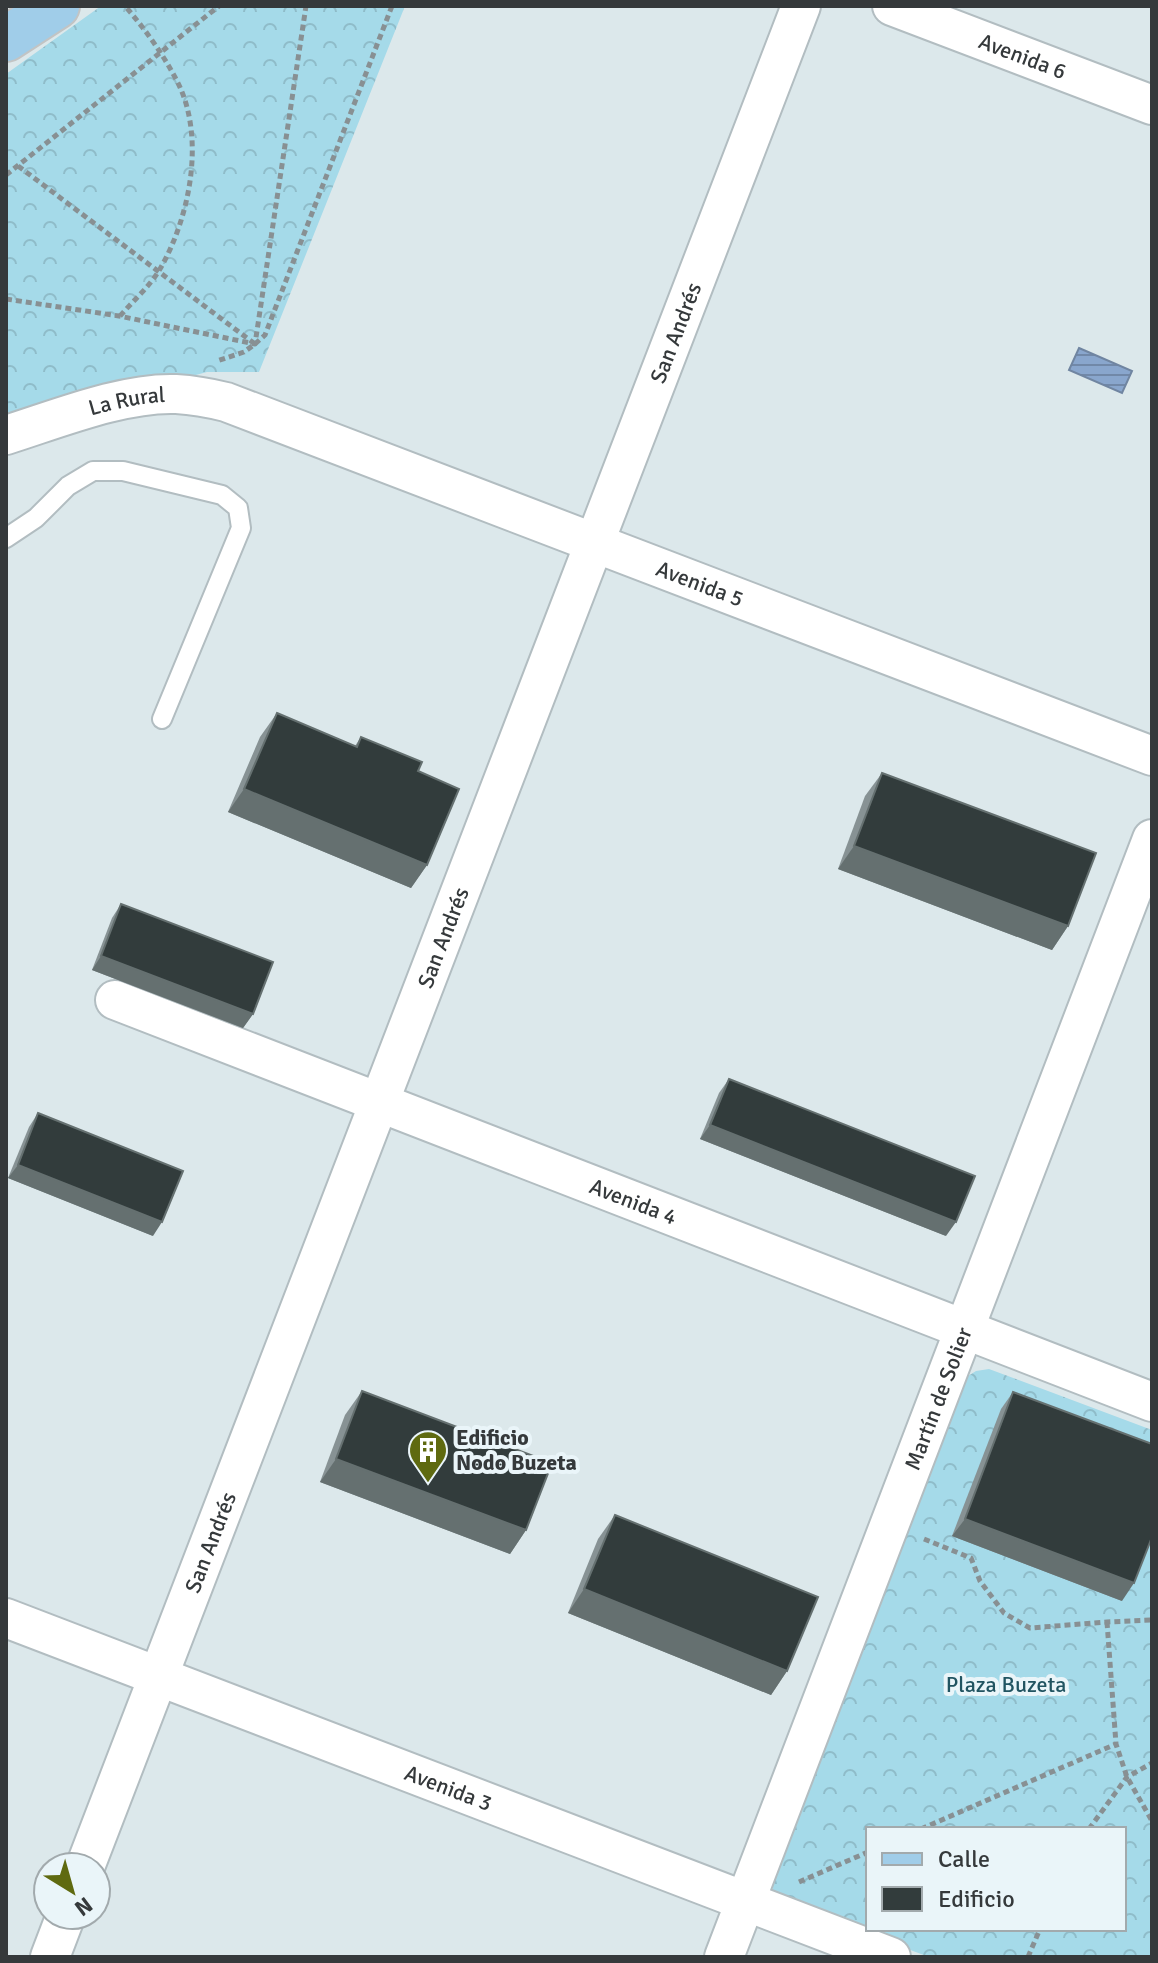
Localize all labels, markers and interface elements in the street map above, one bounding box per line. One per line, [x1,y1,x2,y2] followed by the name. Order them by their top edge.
[975,27,1070,85] street label: Avenida 6
[644,279,707,387] street label: San Andrés
[85,381,166,422] street label: La Rural
[652,555,747,613] street label: Avenida 5
[412,883,475,992] street label: San Andrés
[586,1172,681,1231] street label: Avenida 4
[899,1323,978,1474] street label: Martín de Solier
[456,1424,577,1476] place label: Edificio Nodo Buzeta
[407,1429,449,1484] building icon: Edificio Nodo Buzeta
[179,1488,242,1597] street label: San Andrés
[946,1671,1066,1698] park label: Plaza Buzeta
[401,1759,496,1817] street label: Avenida 3
[866,1827,1126,1931] legend
[938,1844,990,1874] text: Calle
[32,1851,112,1931] north arrow
[938,1884,1015,1914] text: Edificio
[69,1891,98,1922] text: N

